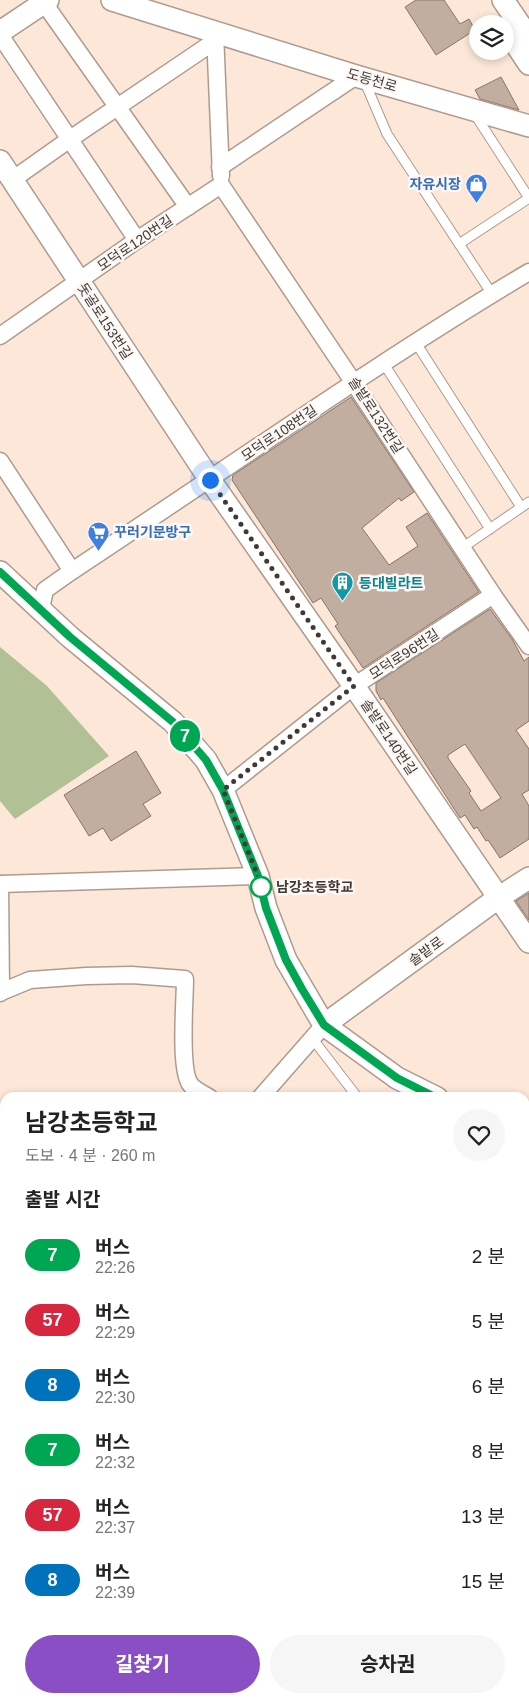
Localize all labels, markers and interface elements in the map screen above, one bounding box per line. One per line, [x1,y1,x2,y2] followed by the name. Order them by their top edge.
[469,15,514,60] map controls
[469,15,514,60] button: layers
[345,65,399,95] street label: 도동천로
[465,172,489,203] shop icon: 자유시장
[409,176,461,192] place label: 자유시장
[94,212,176,274] street label: 모덕로120번길
[74,280,136,362] street label: 돗골로153번길
[345,374,407,456] street label: 솔밭로132번길
[238,402,320,464] street label: 모덕로108번길
[198,468,223,493] your location
[86,520,110,551] supermarket icon: 꾸러기문방구
[114,524,191,540] place label: 꾸러기문방구
[331,571,355,602] building icon: 등대빌라트
[359,575,424,591] place label: 등대빌라트
[366,626,442,682] street label: 모덕로96번길
[358,696,420,778] street label: 솔밭로140번길
[169,720,201,752] line badge: 7
[180,726,190,746] text: 7
[250,876,272,898] marker: 남강초등학교
[276,879,353,895] place label: 남강초등학교
[406,933,446,969] street label: 솔밭로
[25,1109,157,1136] text: 남강초등학교
[453,1109,505,1161] button: heart
[25,1147,155,1164] text: 도보 · 4 분 · 260 m
[25,1189,100,1210] text: 출발 시간
[95,1237,130,1258] text: 버스
[47,1245,58,1265] text: 7
[472,1246,505,1267] text: 2 분
[95,1259,135,1276] text: 22:26
[95,1302,130,1323] text: 버스
[42,1310,63,1330] text: 57
[472,1311,505,1332] text: 5 분
[95,1324,135,1341] text: 22:29
[95,1367,130,1388] text: 버스
[47,1375,58,1395] text: 8
[472,1376,505,1397] text: 6 분
[95,1389,135,1406] text: 22:30
[95,1432,130,1453] text: 버스
[47,1440,58,1460] text: 7
[472,1441,505,1462] text: 8 분
[95,1454,135,1471] text: 22:32
[95,1497,130,1518] text: 버스
[42,1505,63,1525] text: 57
[461,1506,505,1527] text: 13 분
[95,1519,135,1536] text: 22:37
[95,1562,130,1583] text: 버스
[47,1570,58,1590] text: 8
[461,1571,505,1592] text: 15 분
[95,1584,135,1601] text: 22:39
[25,1635,260,1693] button: 길찾기
[270,1635,505,1693] button: 승차권

